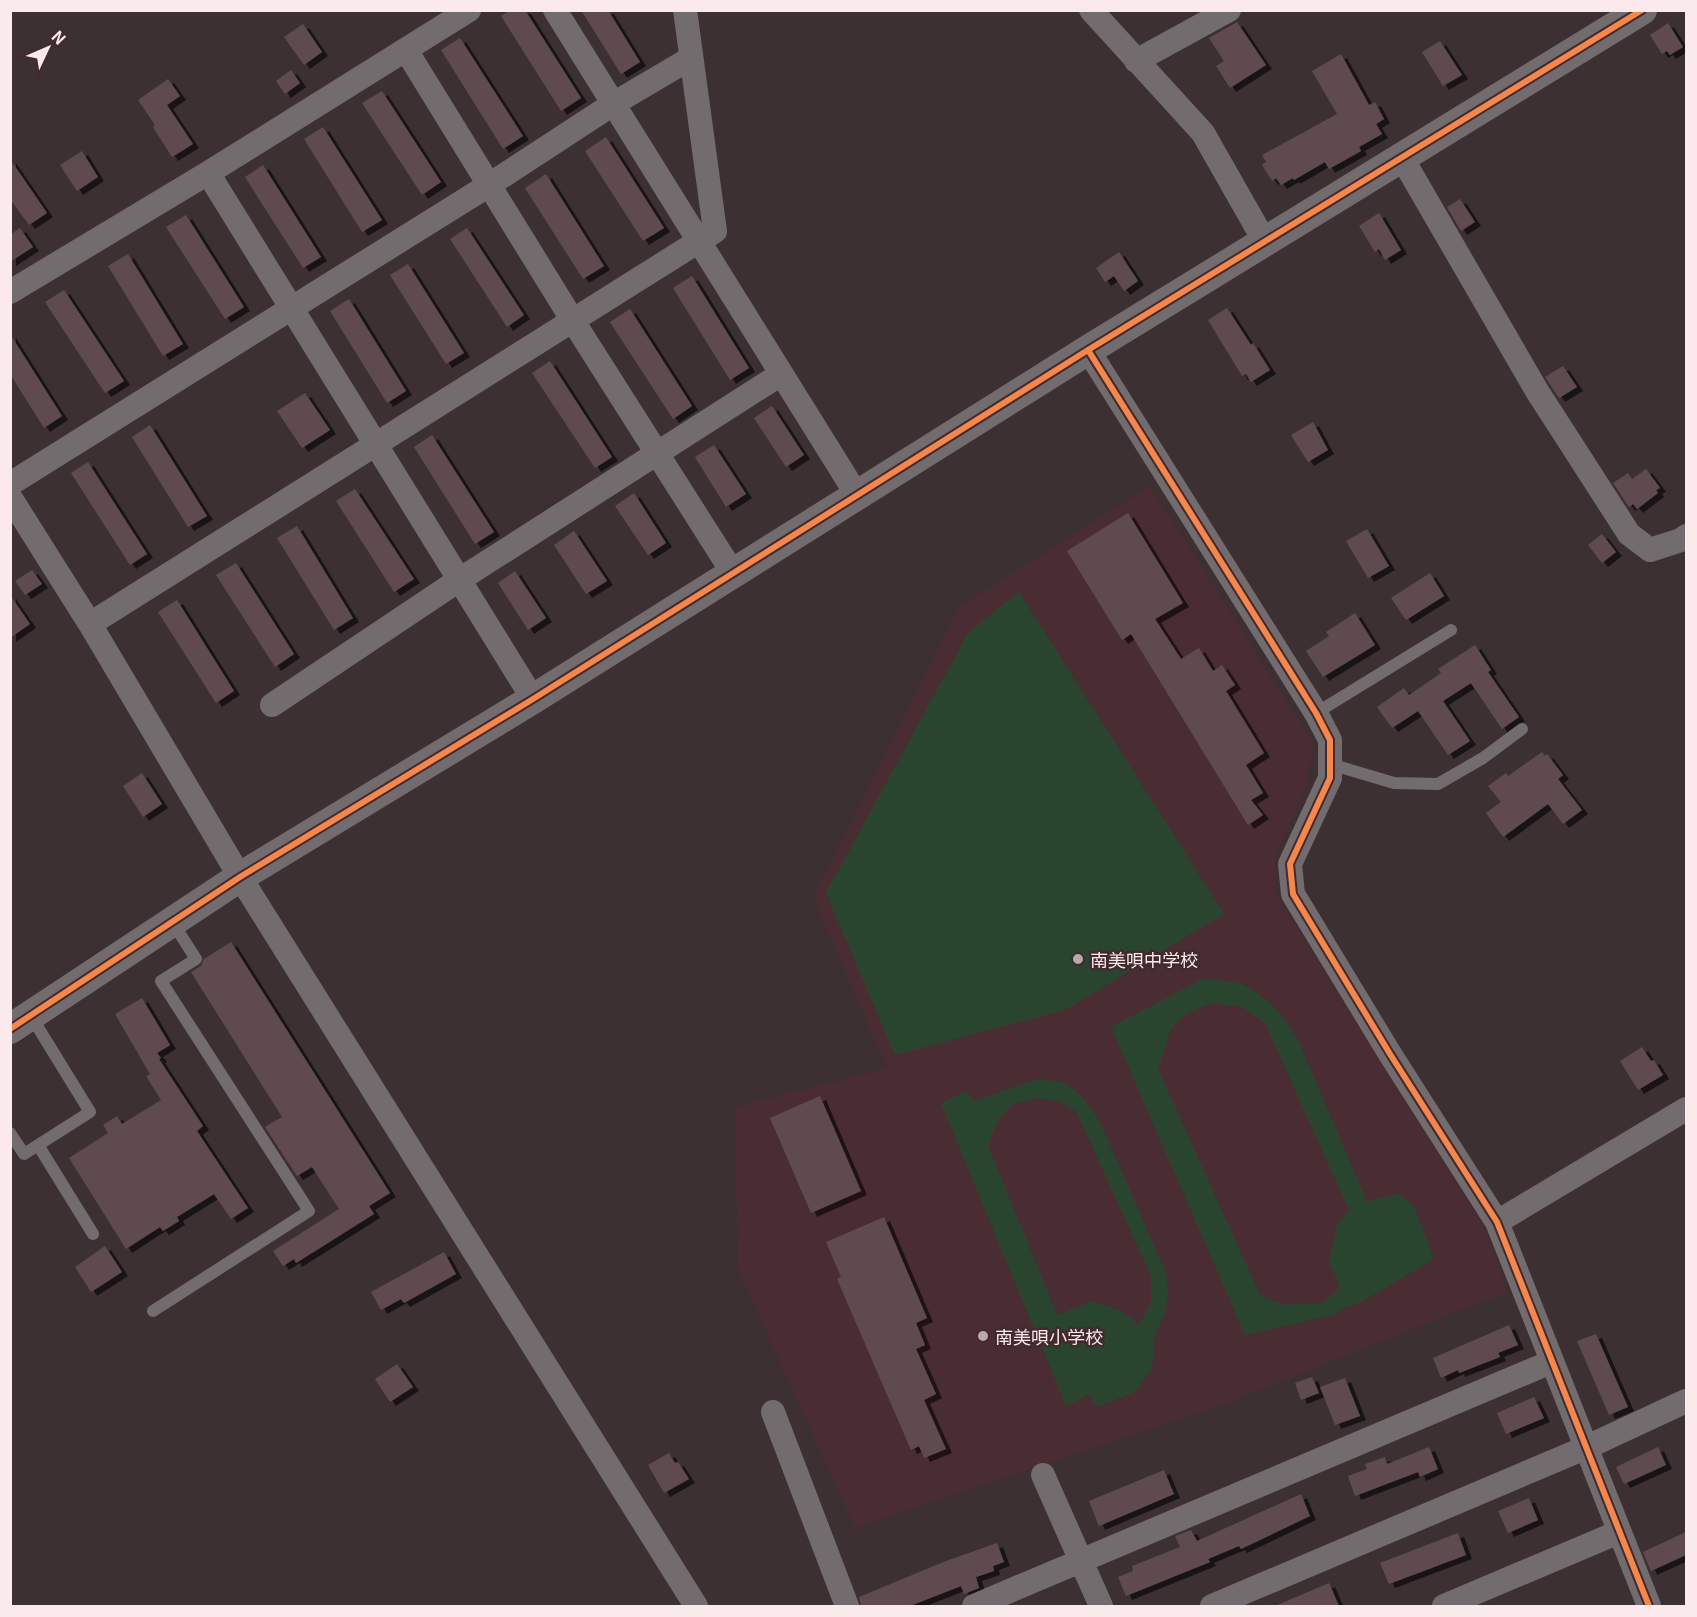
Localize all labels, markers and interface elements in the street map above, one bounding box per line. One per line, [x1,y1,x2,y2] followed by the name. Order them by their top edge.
[18,18,78,78] north arrow
[47,24,72,50] text: N
[1090,946,1198,972] place label: 南美唄中学校
[1071,952,1085,966] marker: 南美唄中学校
[995,1323,1103,1349] place label: 南美唄小学校
[976,1329,990,1343] marker: 南美唄小学校

